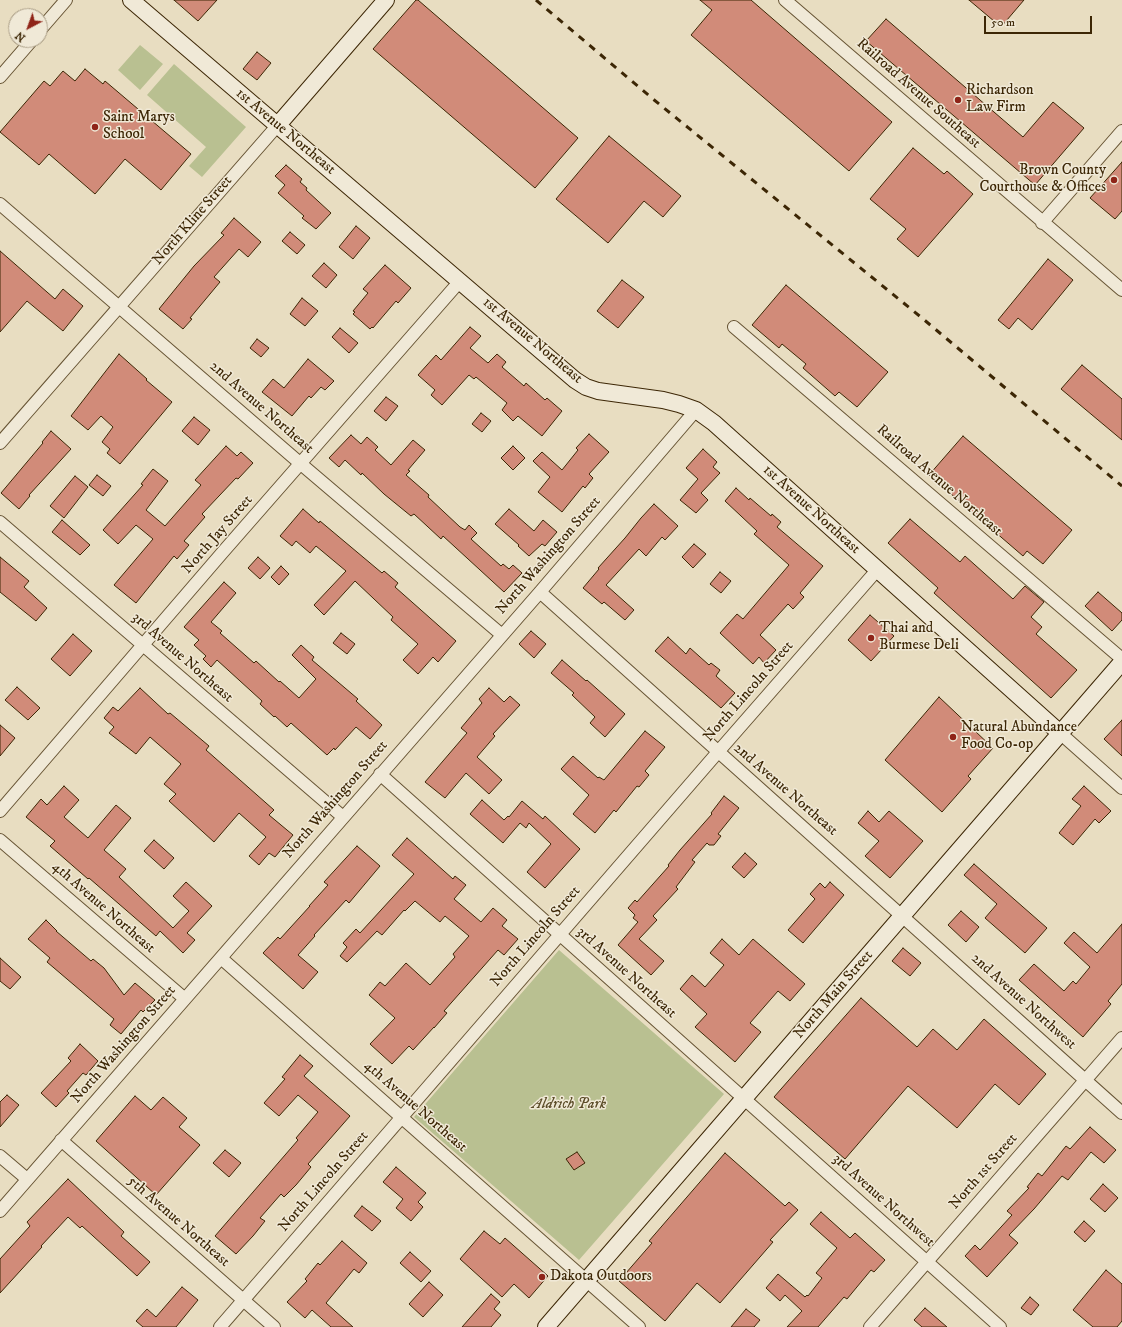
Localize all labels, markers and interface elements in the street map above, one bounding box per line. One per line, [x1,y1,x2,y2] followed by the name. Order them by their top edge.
[8,8,48,48] north arrow
[986,8,1094,34] scale bar
[991,15,1015,30] text: 50 m
[13,28,29,45] text: N
[852,35,984,153] street label: Railroad Avenue Southeast
[966,82,1034,117] place label: Richardson Law Firm
[231,85,339,179] street label: 1st Avenue Northeast
[953,95,963,105] marker: Richardson Law Firm
[103,109,175,144] place label: Saint Marys School
[90,122,100,132] marker: Saint Marys School
[980,162,1106,197] place label: Brown County Courthouse & Offices
[149,173,237,269] street label: North Kline Street
[1109,175,1119,185] marker: Brown County Courthouse & Offices
[478,294,586,388] street label: 1st Avenue Northeast
[205,358,317,458] street label: 2nd Avenue Northeast
[872,421,1006,541] street label: Railroad Avenue Northeast
[759,462,863,558] street label: 1st Avenue Northeast
[179,492,257,578] street label: North Jay Street
[493,493,605,619] street label: North Washington Street
[128,609,236,707] street label: 3rd Avenue Northeast
[879,620,959,655] place label: Thai and Burmese Deli
[866,633,876,643] marker: Thai and Burmese Deli
[700,638,798,746] street label: North Lincoln Street
[961,719,1077,754] place label: Natural Abundance Food Co-op
[948,732,958,742] marker: Natural Abundance Food Co-op
[280,737,392,863] street label: North Washington Street
[729,740,841,840] street label: 2nd Avenue Northeast
[48,858,158,958] street label: 4th Avenue Northeast
[487,883,585,991] street label: North Lincoln Street
[572,923,680,1023] street label: 3rd Avenue Northeast
[791,947,877,1043] street label: North Main Street
[967,950,1079,1054] street label: 2nd Avenue Northwest
[68,982,180,1108] street label: North Washington Street
[360,1057,470,1157] street label: 4th Avenue Northeast
[532,1096,606,1114] park label: Aldrich Park
[275,1128,373,1236] street label: North Lincoln Street
[946,1130,1022,1214] street label: North 1st Street
[828,1150,938,1252] street label: 3rd Avenue Northwest
[123,1173,233,1271] street label: 5th Avenue Northeast
[550,1268,652,1286] place label: Dakota Outdoors
[537,1272,547,1282] marker: Dakota Outdoors

